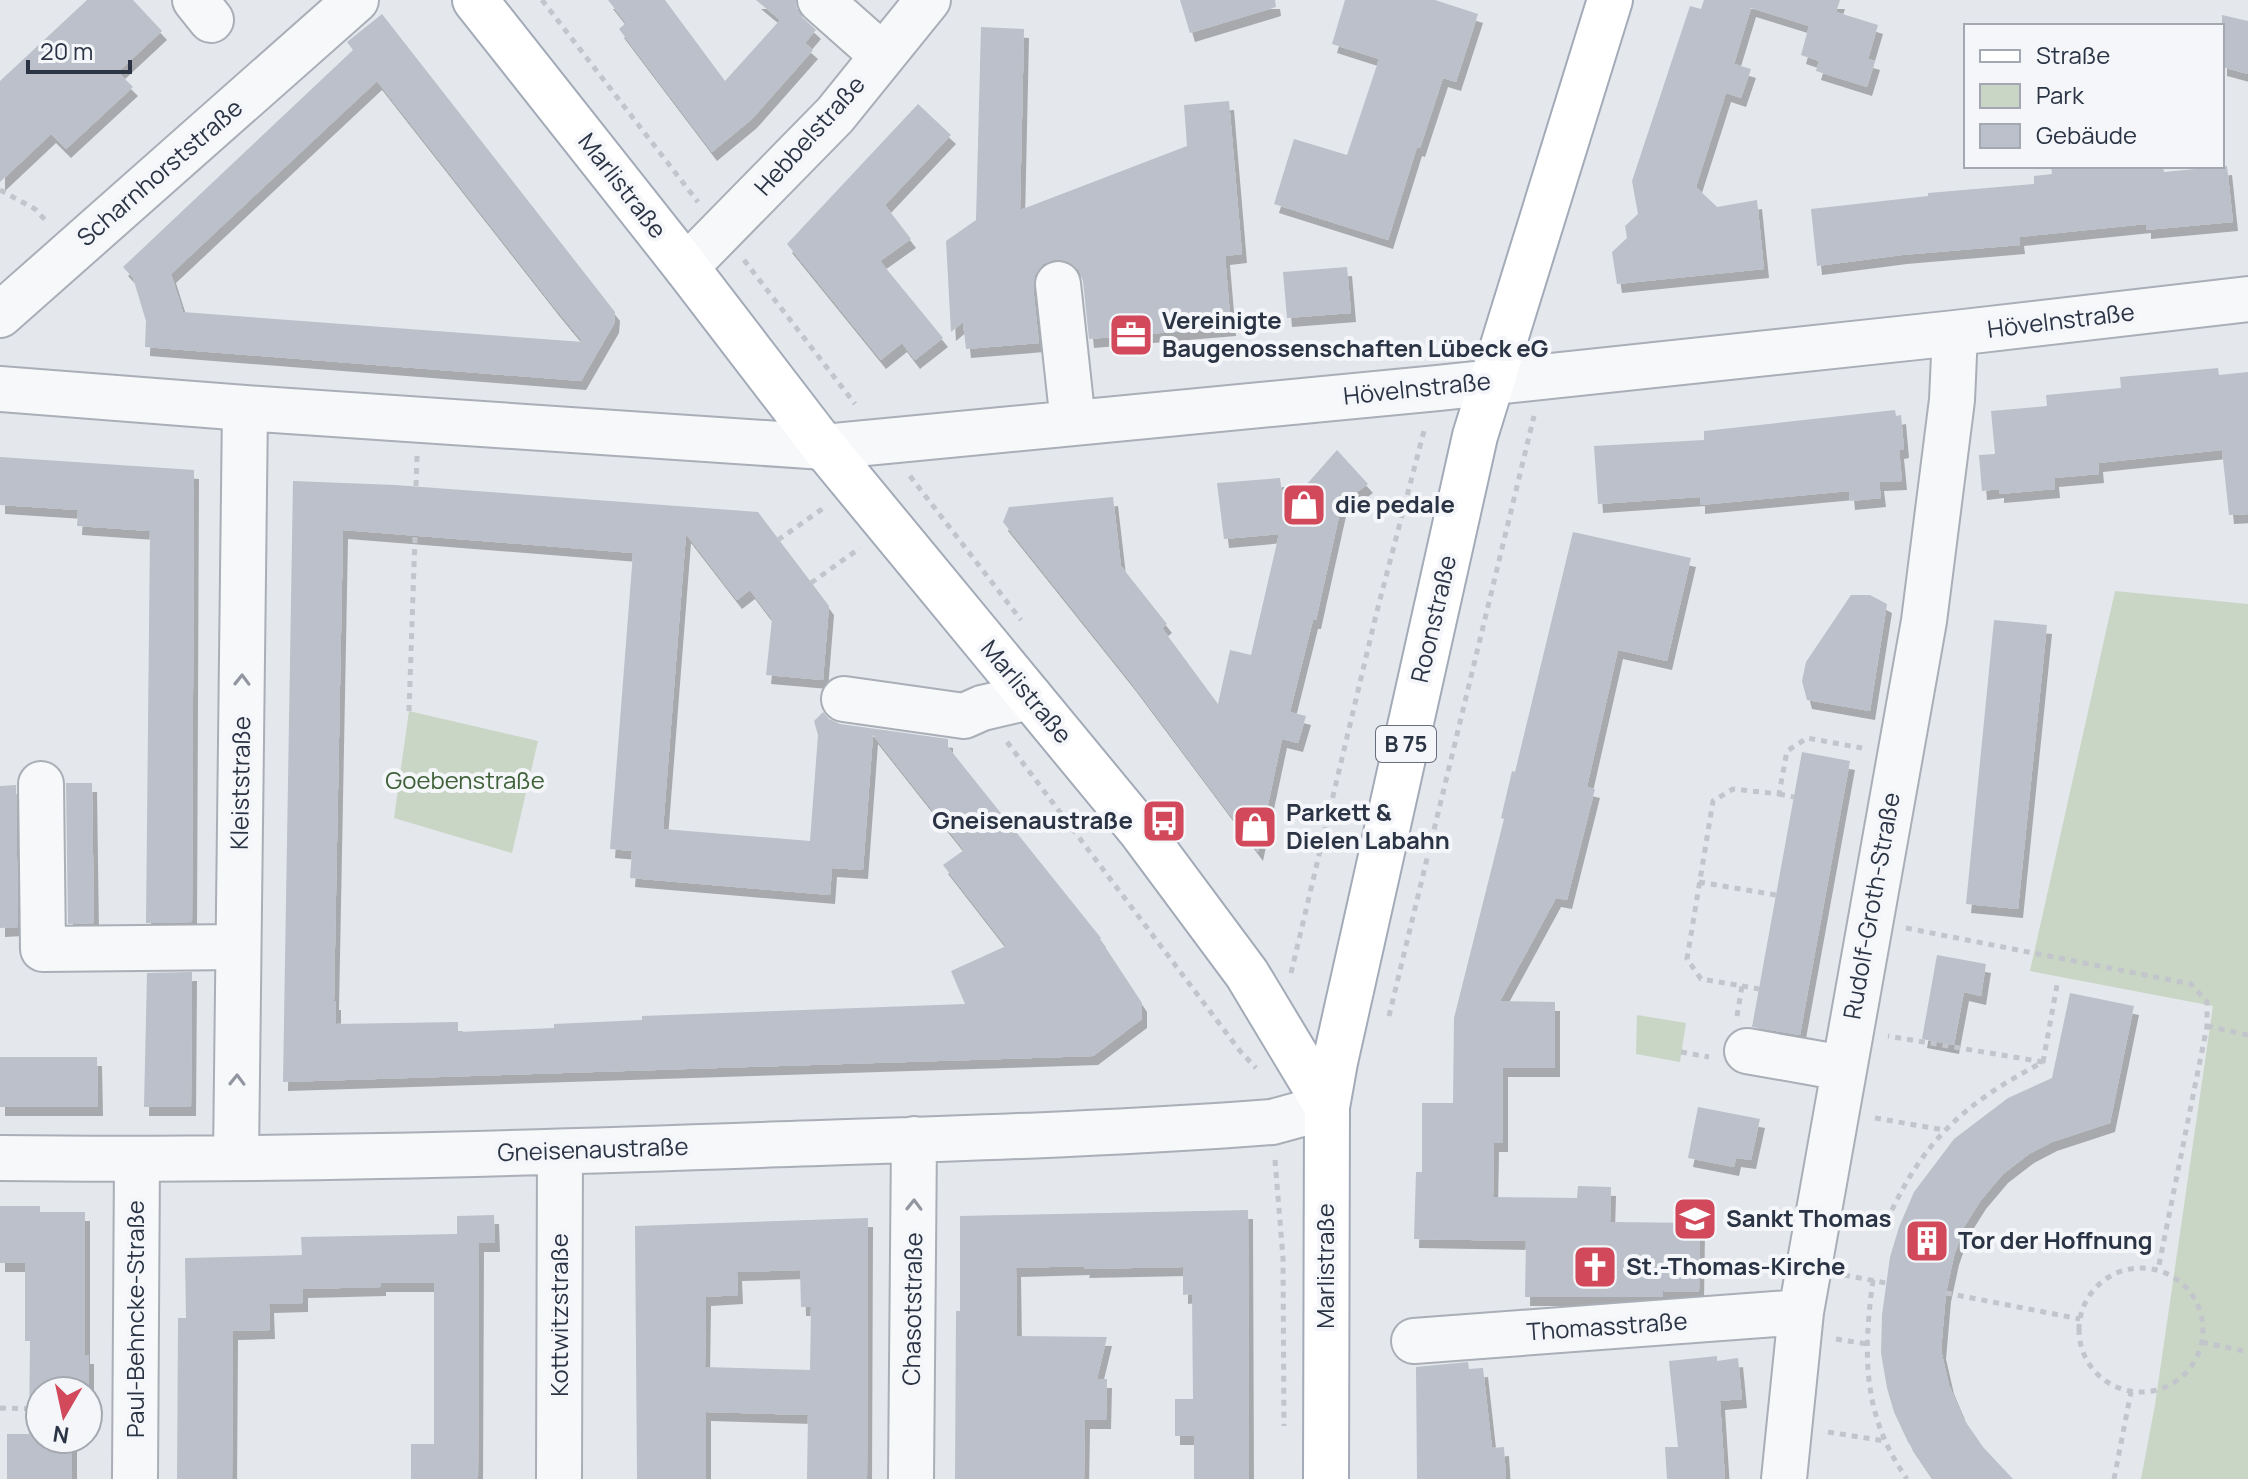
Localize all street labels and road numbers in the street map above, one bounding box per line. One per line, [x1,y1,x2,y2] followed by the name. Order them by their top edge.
[746,68,872,202] street label: Hebbelstraße
[69,91,249,253] street label: Scharnhorststraße
[572,125,675,245] street label: Marlistraße
[1985,294,2136,345] street label: Hövelnstraße
[1342,363,1492,412] street label: Hövelnstraße
[1402,552,1463,686] street label: Roonstraße
[974,632,1080,750] street label: Marlistraße
[222,716,257,850] street label: Kleiststraße
[1376,726,1436,762] road number: B 75
[1834,790,1907,1022] street label: Rudolf-Groth-Straße
[497,1129,689,1168] street label: Gneisenaustraße
[118,1200,151,1438] street label: Paul-Behncke-Straße
[1308,1203,1341,1329] street label: Marlistraße
[894,1232,929,1386] street label: Chasotstraße
[542,1233,575,1397] street label: Kottwitzstraße
[1525,1303,1688,1348] street label: Thomasstraße

